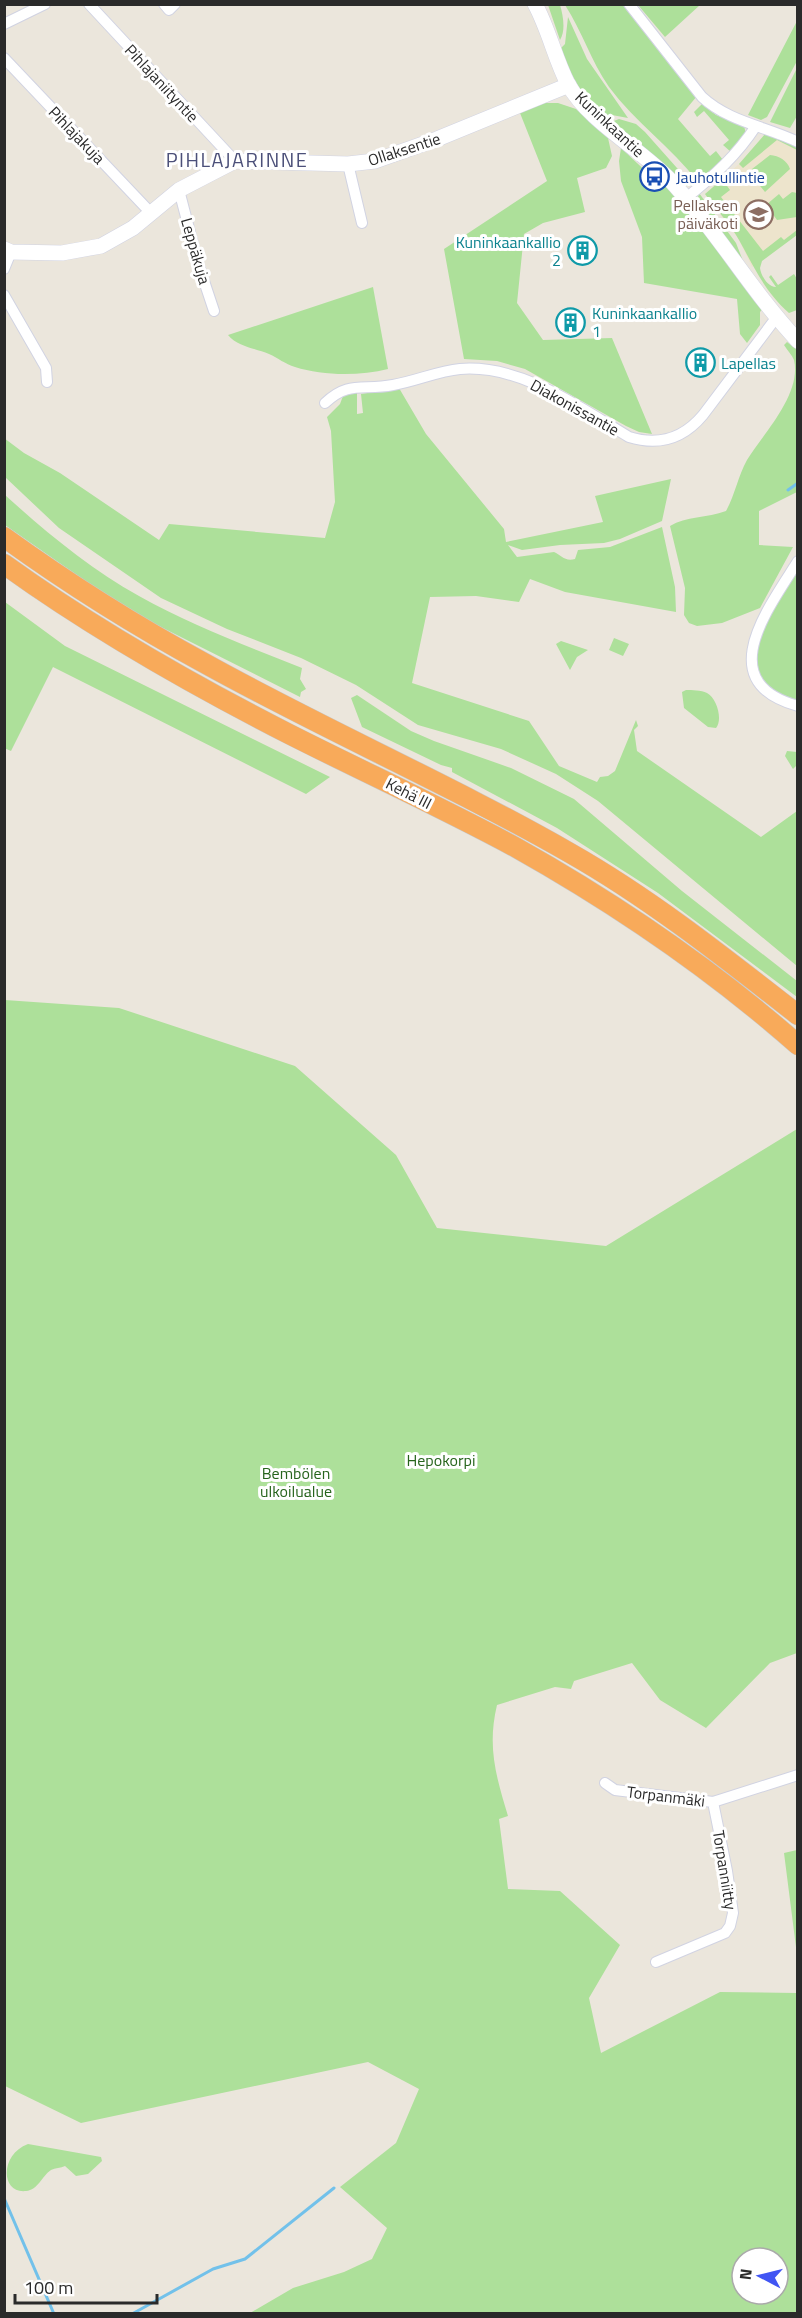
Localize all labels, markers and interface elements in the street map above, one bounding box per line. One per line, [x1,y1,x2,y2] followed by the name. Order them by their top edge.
[119,38,205,128] street label: Pihlajaniityntie
[570,85,650,163] street label: Kuninkaantie
[43,101,111,169] street label: Pihlajakuja
[365,126,443,172] street label: Ollaksentie
[166,144,308,175] district label: PIHLAJARINNE
[639,161,671,193] bus stop icon: Jauhotullintie
[676,165,765,189] place label: Jauhotullintie
[673,193,738,235] place label: Pellaksen päiväkoti
[743,198,775,230] school or university icon: Pellaksen päiväkoti
[175,215,217,287] street label: Leppäkuja
[456,230,561,272] place label: Kuninkaankallio 2
[566,235,598,267] building icon: Kuninkaankallio 2
[592,301,697,343] place label: Kuninkaankallio 1
[555,306,587,338] building icon: Kuninkaankallio 1
[684,347,716,379] building icon: Lapellas
[721,351,776,375] place label: Lapellas
[526,373,624,441] street label: Diakonissantie
[382,771,436,815] street label: Kehä III
[406,1448,476,1472] park label: Hepokorpi
[260,1461,332,1503] park label: Bembölen ulkoilualue
[626,1779,706,1813] street label: Torpanmäki
[707,1828,743,1912] street label: Torpanniitty
[730,2246,790,2306] north arrow
[15,2267,158,2305] scale bar
[733,2267,758,2281] text: N
[24,2274,73,2301] text: 100 m

